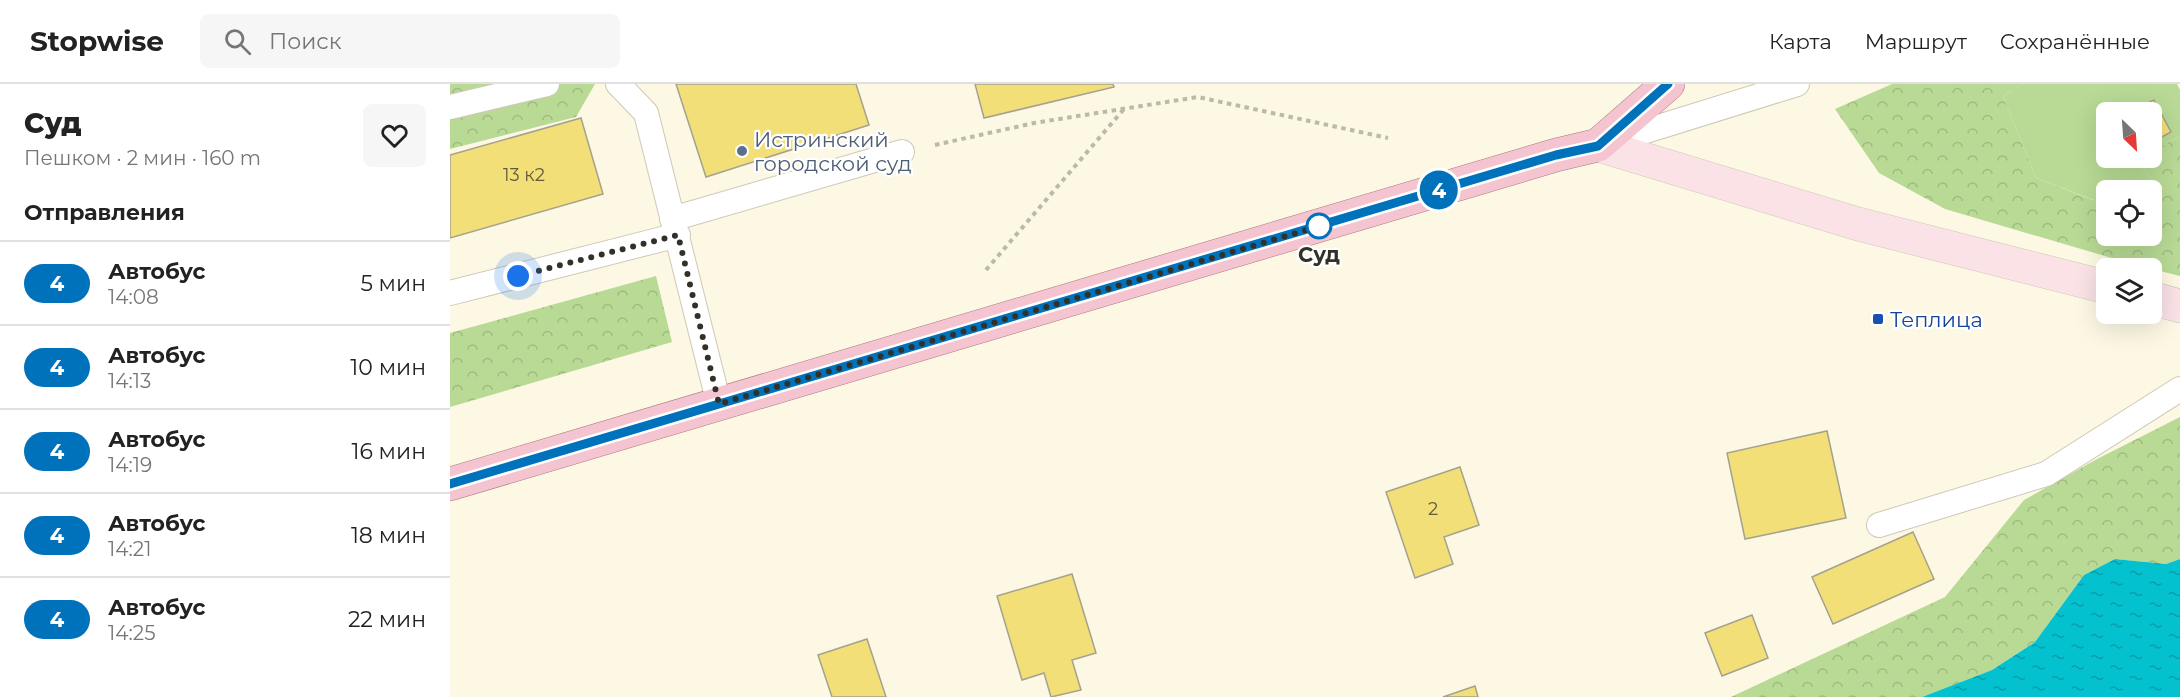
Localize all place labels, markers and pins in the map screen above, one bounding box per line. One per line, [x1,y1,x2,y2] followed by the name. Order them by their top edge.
[754,127,912,176] place label: Истринский городской суд
[735,144,749,158] marker: Истринский городской суд
[1306,213,1332,239] marker: Суд
[1298,242,1340,267] place label: Суд
[1890,307,1983,332] place label: Теплица
[1871,312,1885,326] marker: Теплица

